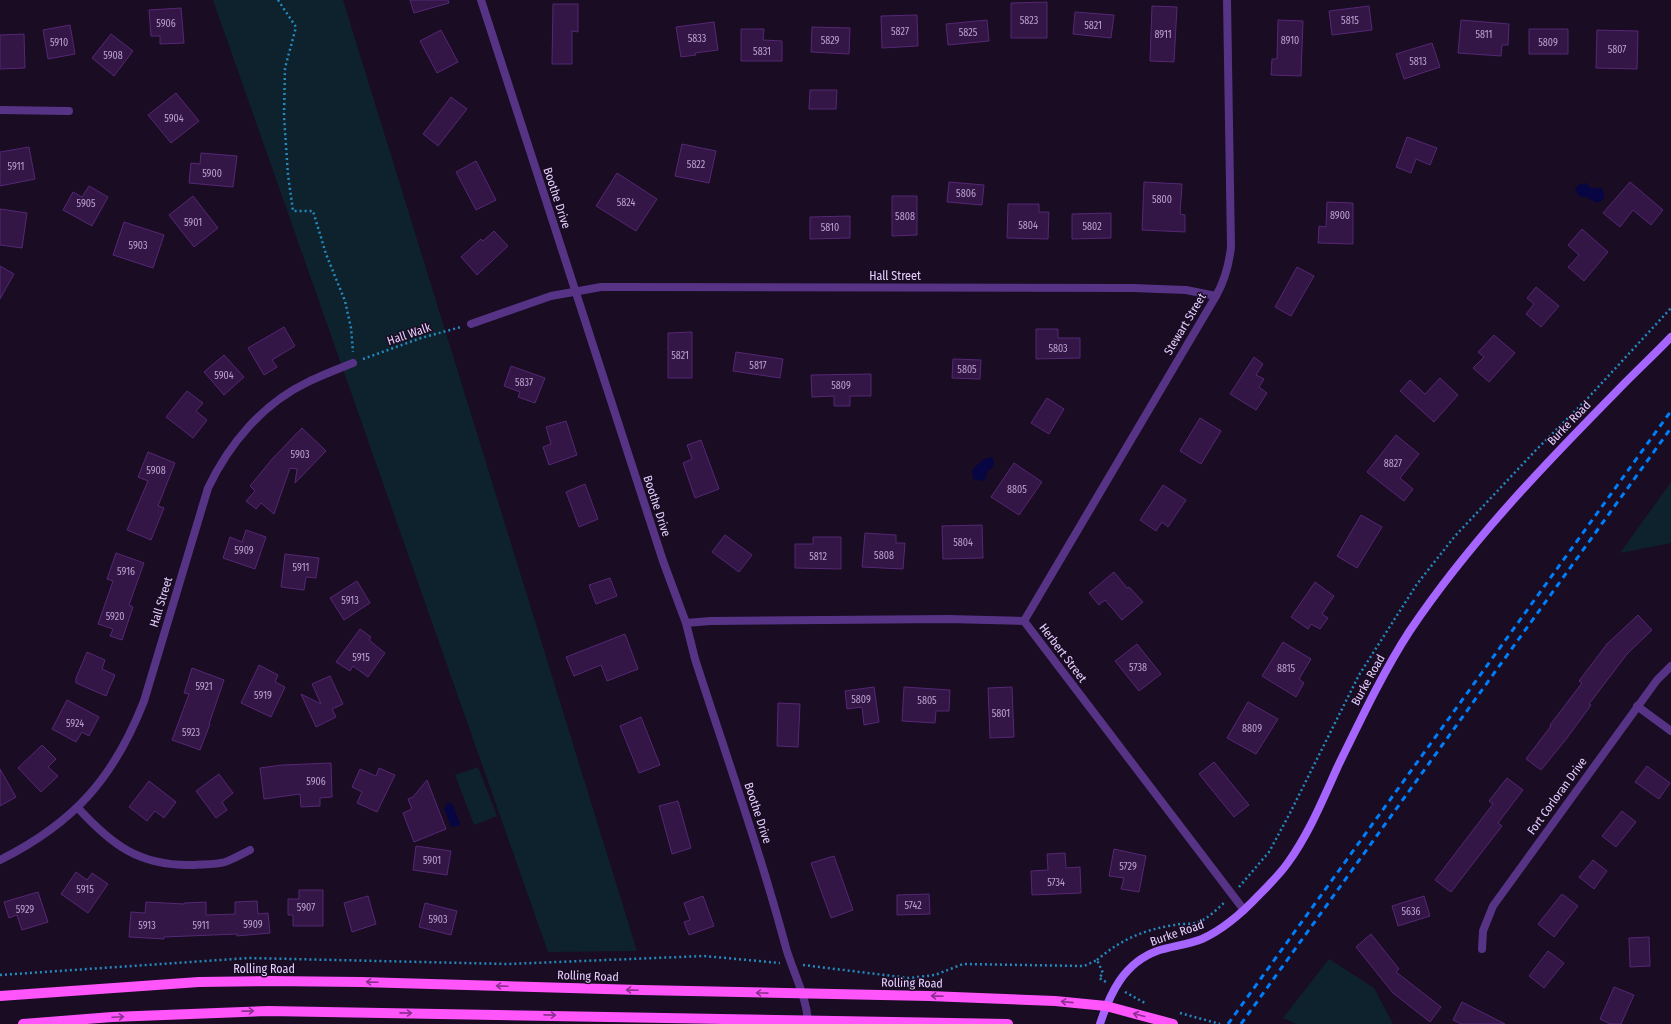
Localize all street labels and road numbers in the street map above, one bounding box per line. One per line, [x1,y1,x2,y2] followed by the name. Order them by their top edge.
[541,166,574,230] street label: Boothe Drive
[869,269,921,283] street label: Hall Street
[1161,290,1209,357] street label: Stewart Street
[385,320,433,348] street label: Hall Walk
[1544,398,1594,448] street label: Burke Road
[641,474,674,538] street label: Boothe Drive
[147,575,175,629] street label: Hall Street
[1036,621,1090,685] street label: Herbert Street
[1348,652,1388,708] street label: Burke Road
[1524,755,1590,837] street label: Fort Corloran Drive
[742,781,775,845] street label: Boothe Drive
[1148,917,1206,949] street label: Burke Road
[233,962,295,976] street label: Rolling Road
[557,968,619,984] street label: Rolling Road
[881,975,943,991] street label: Rolling Road

